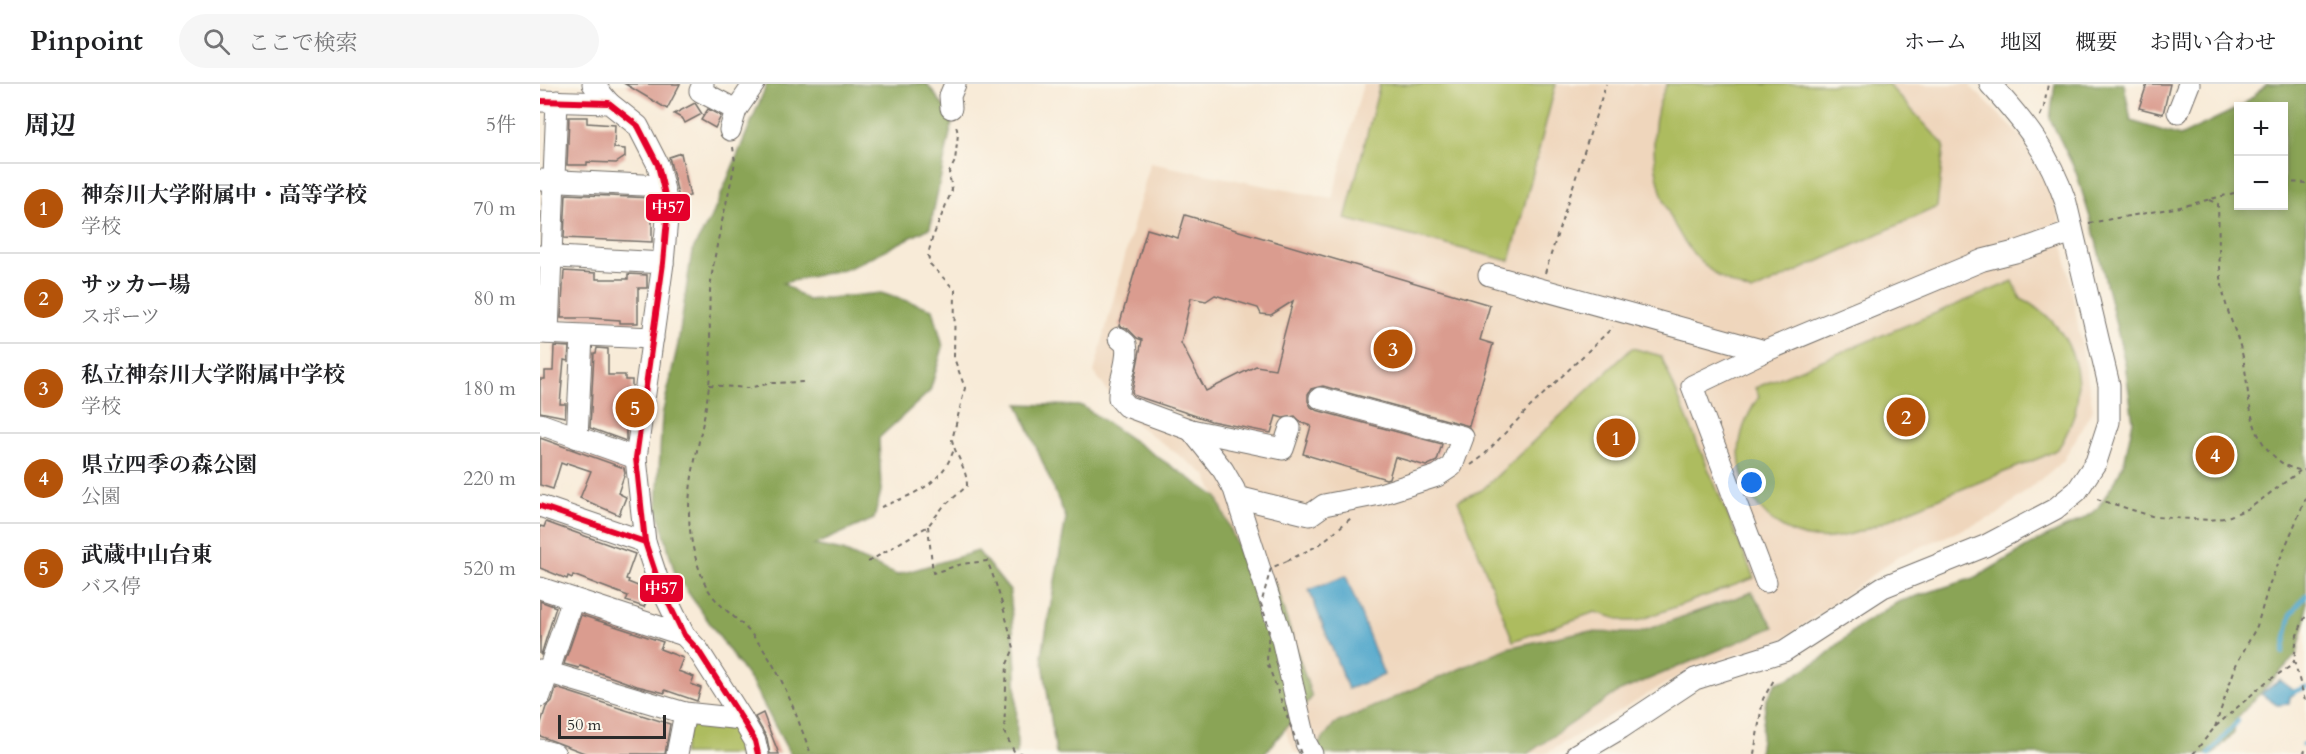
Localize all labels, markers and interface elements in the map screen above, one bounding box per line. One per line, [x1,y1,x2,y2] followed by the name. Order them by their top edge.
[179,14,599,68] search box
[30,22,143,60] text: Pinpoint
[200,25,233,58] icon: search
[248,28,358,58] text: ここで検索
[1904,28,1967,57] text: ホーム
[2000,28,2042,57] text: 地図
[2075,28,2117,57] text: 概要
[2150,28,2276,57] text: お問い合わせ
[2234,102,2288,210] map controls
[2234,102,2288,156] button: +
[24,108,76,143] text: 周辺
[486,111,516,138] text: 5件
[2234,156,2288,210] button: −
[81,180,367,210] text: 神奈川大学附属中・高等学校
[645,193,691,222] line badge: 中57
[38,195,49,222] text: 1
[473,195,516,222] text: 70 m
[652,197,684,219] text: 中57
[81,213,121,240] text: 学校
[81,270,191,300] text: サッカー場
[38,285,49,312] text: 2
[473,285,516,312] text: 80 m
[81,303,160,330] text: スポーツ
[1374,326,1412,372] pin: 3
[81,360,345,390] text: 私立神奈川大学附属中学校
[38,375,49,402] text: 3
[463,375,516,402] text: 180 m
[616,386,655,430] pin: 5
[81,393,121,420] text: 学校
[1886,394,1926,440] pin: 2
[1596,416,1636,460] pin: 1
[2196,432,2234,478] pin: 4
[81,450,257,480] text: 県立四季の森公園
[38,465,49,492] text: 4
[463,465,516,492] text: 220 m
[1737,468,1766,497] your location
[81,483,121,510] text: 公園
[81,540,213,570] text: 武蔵中山台東
[38,555,49,582] text: 5
[463,555,516,582] text: 520 m
[81,573,141,600] text: バス停
[639,574,684,603] line badge: 中57
[645,578,677,600] text: 中57
[558,712,666,740] scale bar
[567,714,601,736] text: 50 m

